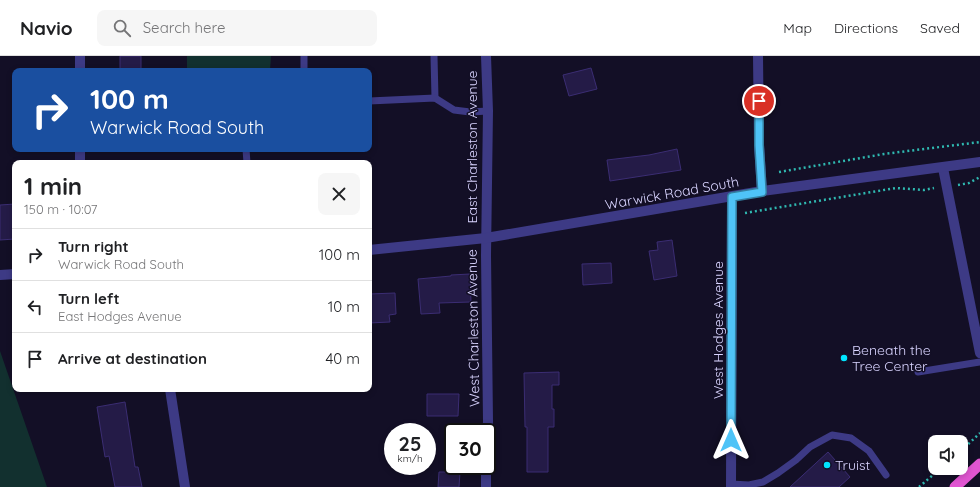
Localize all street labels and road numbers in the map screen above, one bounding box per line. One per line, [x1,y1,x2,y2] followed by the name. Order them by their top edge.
[463,70,481,224] street label: East Charleston Avenue
[604,172,740,214] street label: Warwick Road South
[463,249,483,407] street label: West Charleston Avenue
[709,261,727,399] street label: West Hodges Avenue

